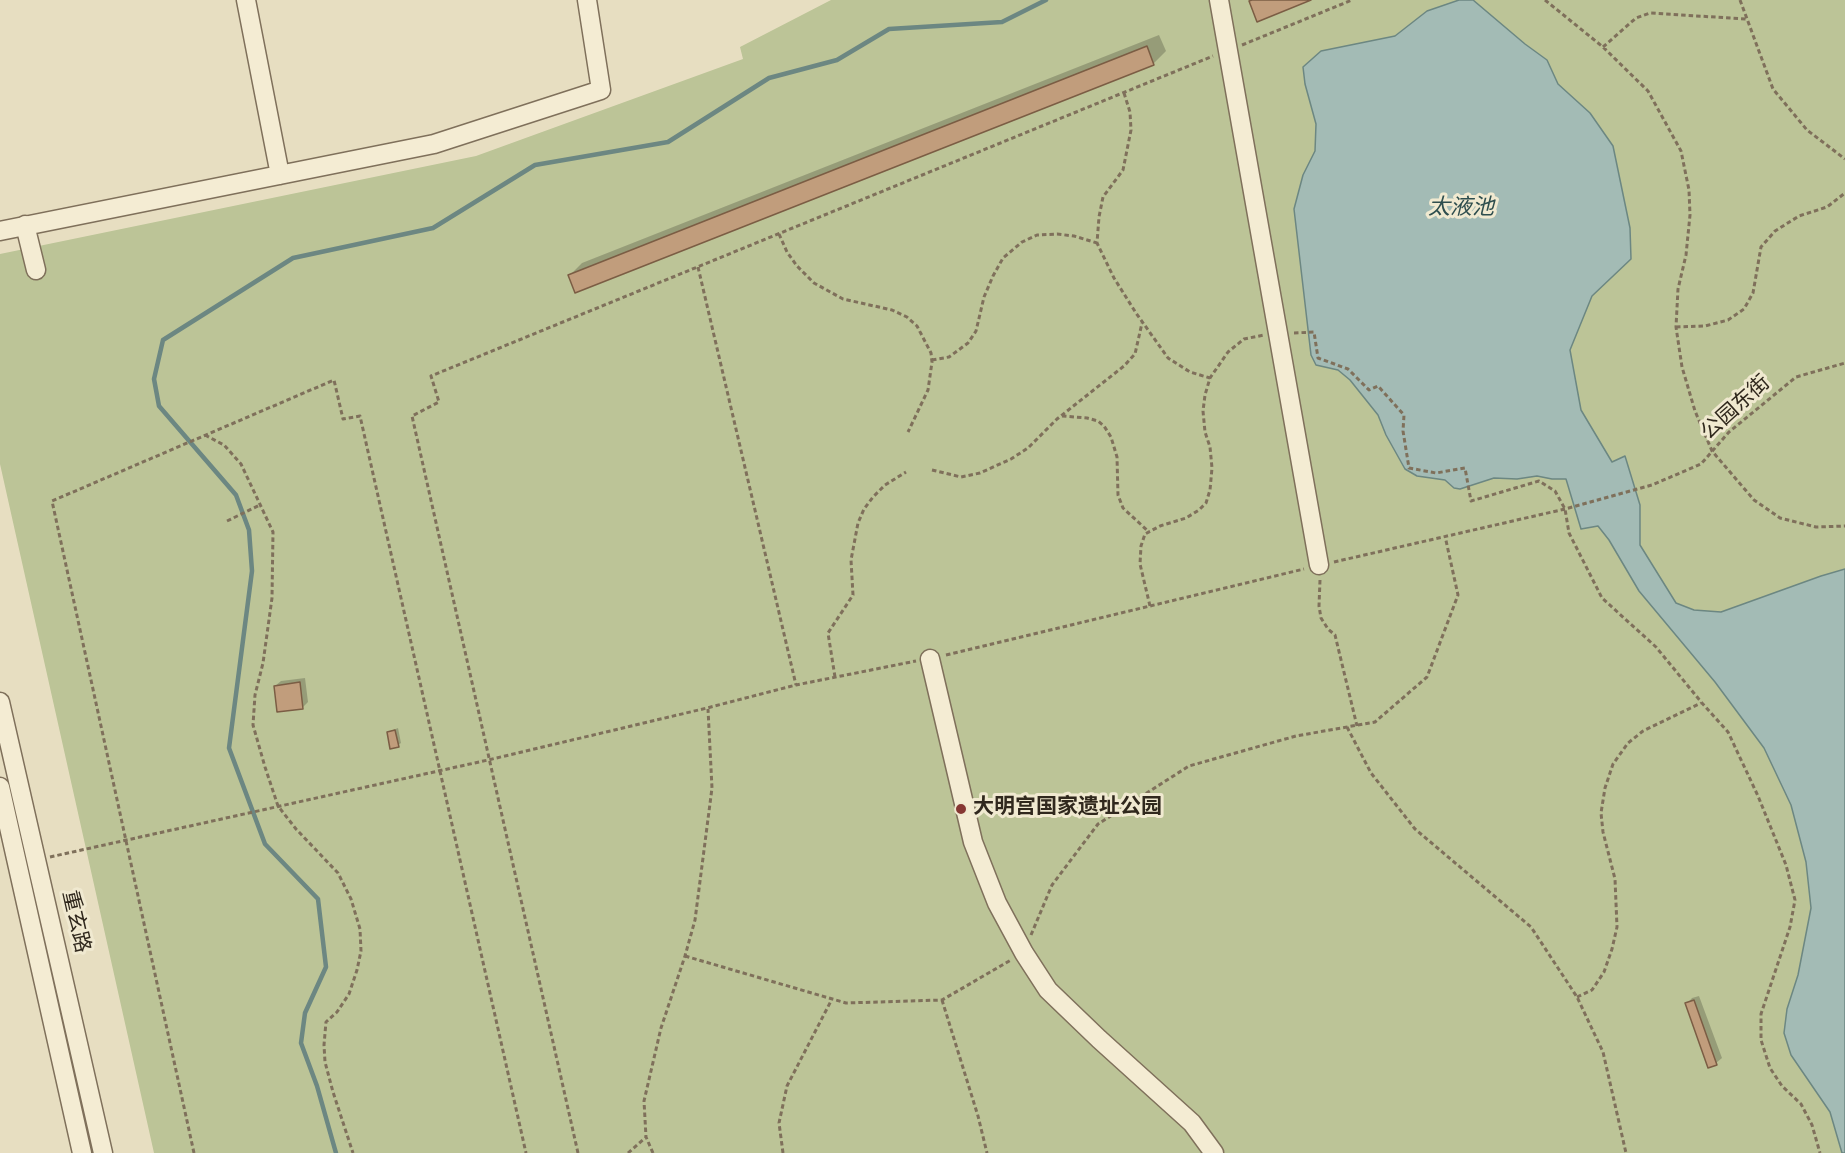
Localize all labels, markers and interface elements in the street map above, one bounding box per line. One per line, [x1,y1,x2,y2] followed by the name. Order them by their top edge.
[1428,197,1494,223] water label: 太液池
[1697,372,1777,446] street label: 公园东街
[973,796,1162,822] place label: 大明宫国家遗址公园
[954,802,968,816] marker: 大明宫国家遗址公园
[55,888,93,956] street label: 重玄路

